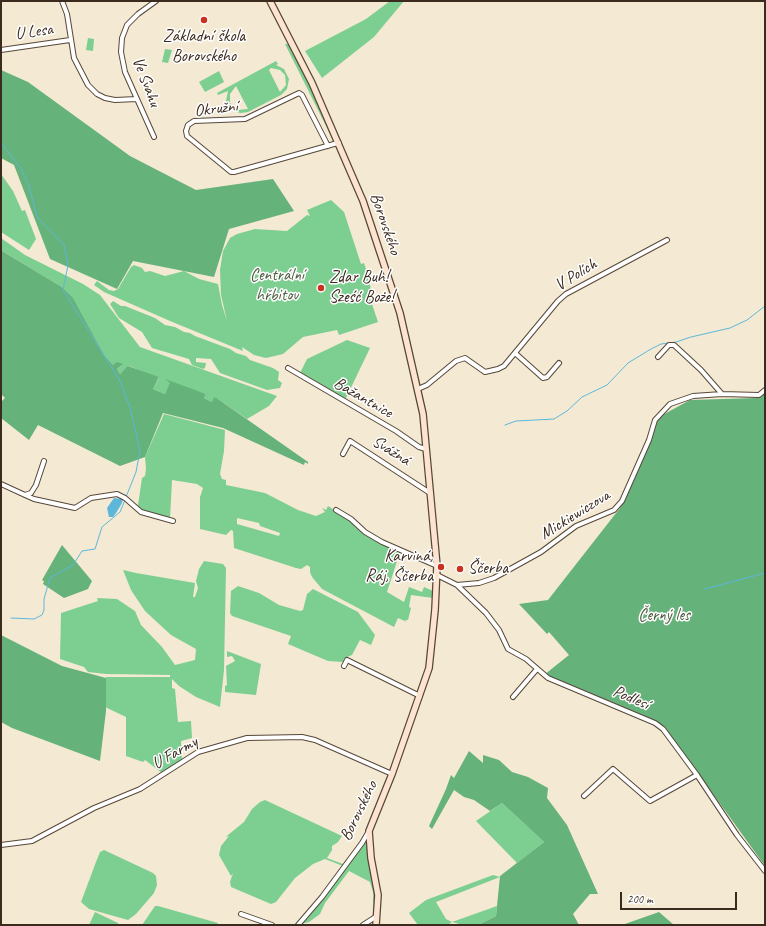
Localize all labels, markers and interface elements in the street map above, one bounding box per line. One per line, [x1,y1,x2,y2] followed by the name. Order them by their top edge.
[199,15,209,25] marker: Základní škola Borovského
[14,19,54,45] street label: U Lesa
[163,27,245,67] place label: Základní škola Borovského
[127,54,165,110] street label: Ve Svahu
[193,96,239,122] street label: Okružní
[365,190,405,258] street label: Borovského
[551,254,601,296] street label: V Polích
[250,266,304,306] park label: Centrální hřbitov
[329,268,394,308] place label: Zdar Buh! Sześć Boże!
[316,283,326,293] marker: Zdar Buh! Sześć Boże!
[330,373,396,423] street label: Bažantnice
[368,432,414,470] street label: Svážná
[536,486,614,544] street label: Mickiewiczova
[365,547,433,587] place label: Karviná, Ráj, Ščerba
[468,559,508,579] place label: Ščerba
[436,562,446,572] marker: Karviná, Ráj, Ščerba
[455,564,465,574] marker: Ščerba
[638,606,690,626] park label: Černý les
[610,681,652,715] street label: Podlesí
[149,732,201,774] street label: U Farmy
[336,778,382,844] street label: Borovského
[622,884,739,910] scale bar
[627,891,653,907] text: 200 m

